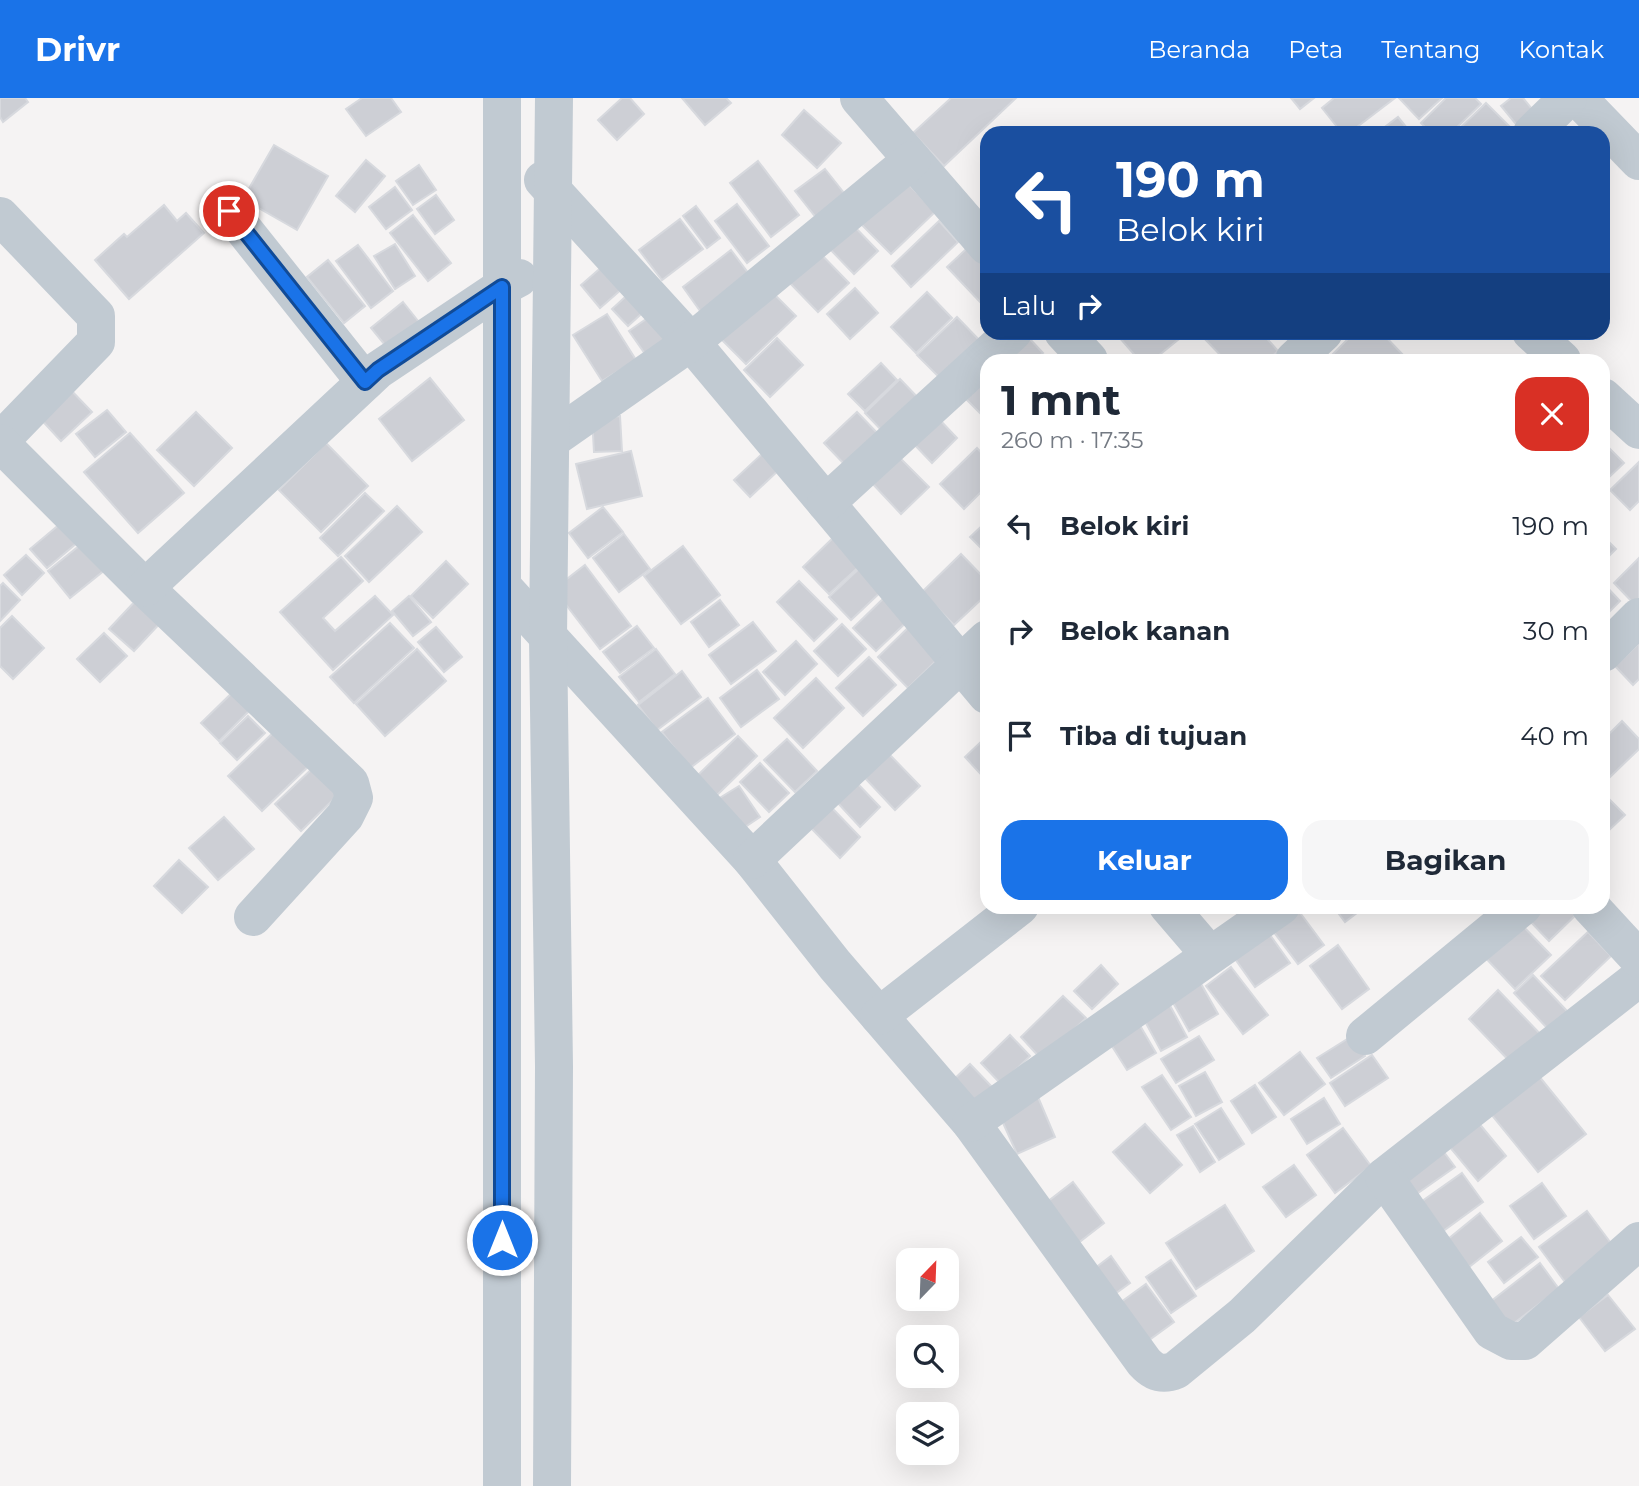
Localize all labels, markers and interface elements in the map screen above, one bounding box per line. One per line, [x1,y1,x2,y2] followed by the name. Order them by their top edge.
[35,29,120,69] text: Drivr
[1148,35,1250,64] text: Beranda
[1288,35,1343,64] text: Peta
[1381,35,1480,64] text: Tentang
[1518,35,1604,64] text: Kontak
[1116,150,1265,209] text: 190 m
[1001,154,1092,245] icon: left
[199,181,259,241] pin
[210,192,248,230] icon: arrive
[1116,210,1265,249] text: Belok kiri
[1070,287,1108,325] icon: right
[1001,290,1056,322] text: Lalu
[1001,374,1121,426] text: 1 mnt
[1515,377,1589,451] button: close
[1001,426,1144,454] text: 260 m · 17:35
[1001,507,1039,545] icon: left
[1060,510,1189,542] text: Belok kiri
[1512,510,1589,542] text: 190 m
[1001,612,1039,650] icon: right
[1060,615,1230,647] text: Belok kanan
[1523,615,1589,647] text: 30 m
[1001,717,1039,755] icon: arrive
[1060,720,1247,752] text: Tiba di tujuan
[1520,720,1589,752] text: 40 m
[1001,820,1288,900] button: Keluar
[1302,820,1589,900] button: Bagikan
[465,1203,539,1277] position arrow
[896,1248,959,1311] north arrow
[896,1248,959,1465] map controls
[896,1325,959,1388] button: search
[896,1402,959,1465] button: layers

